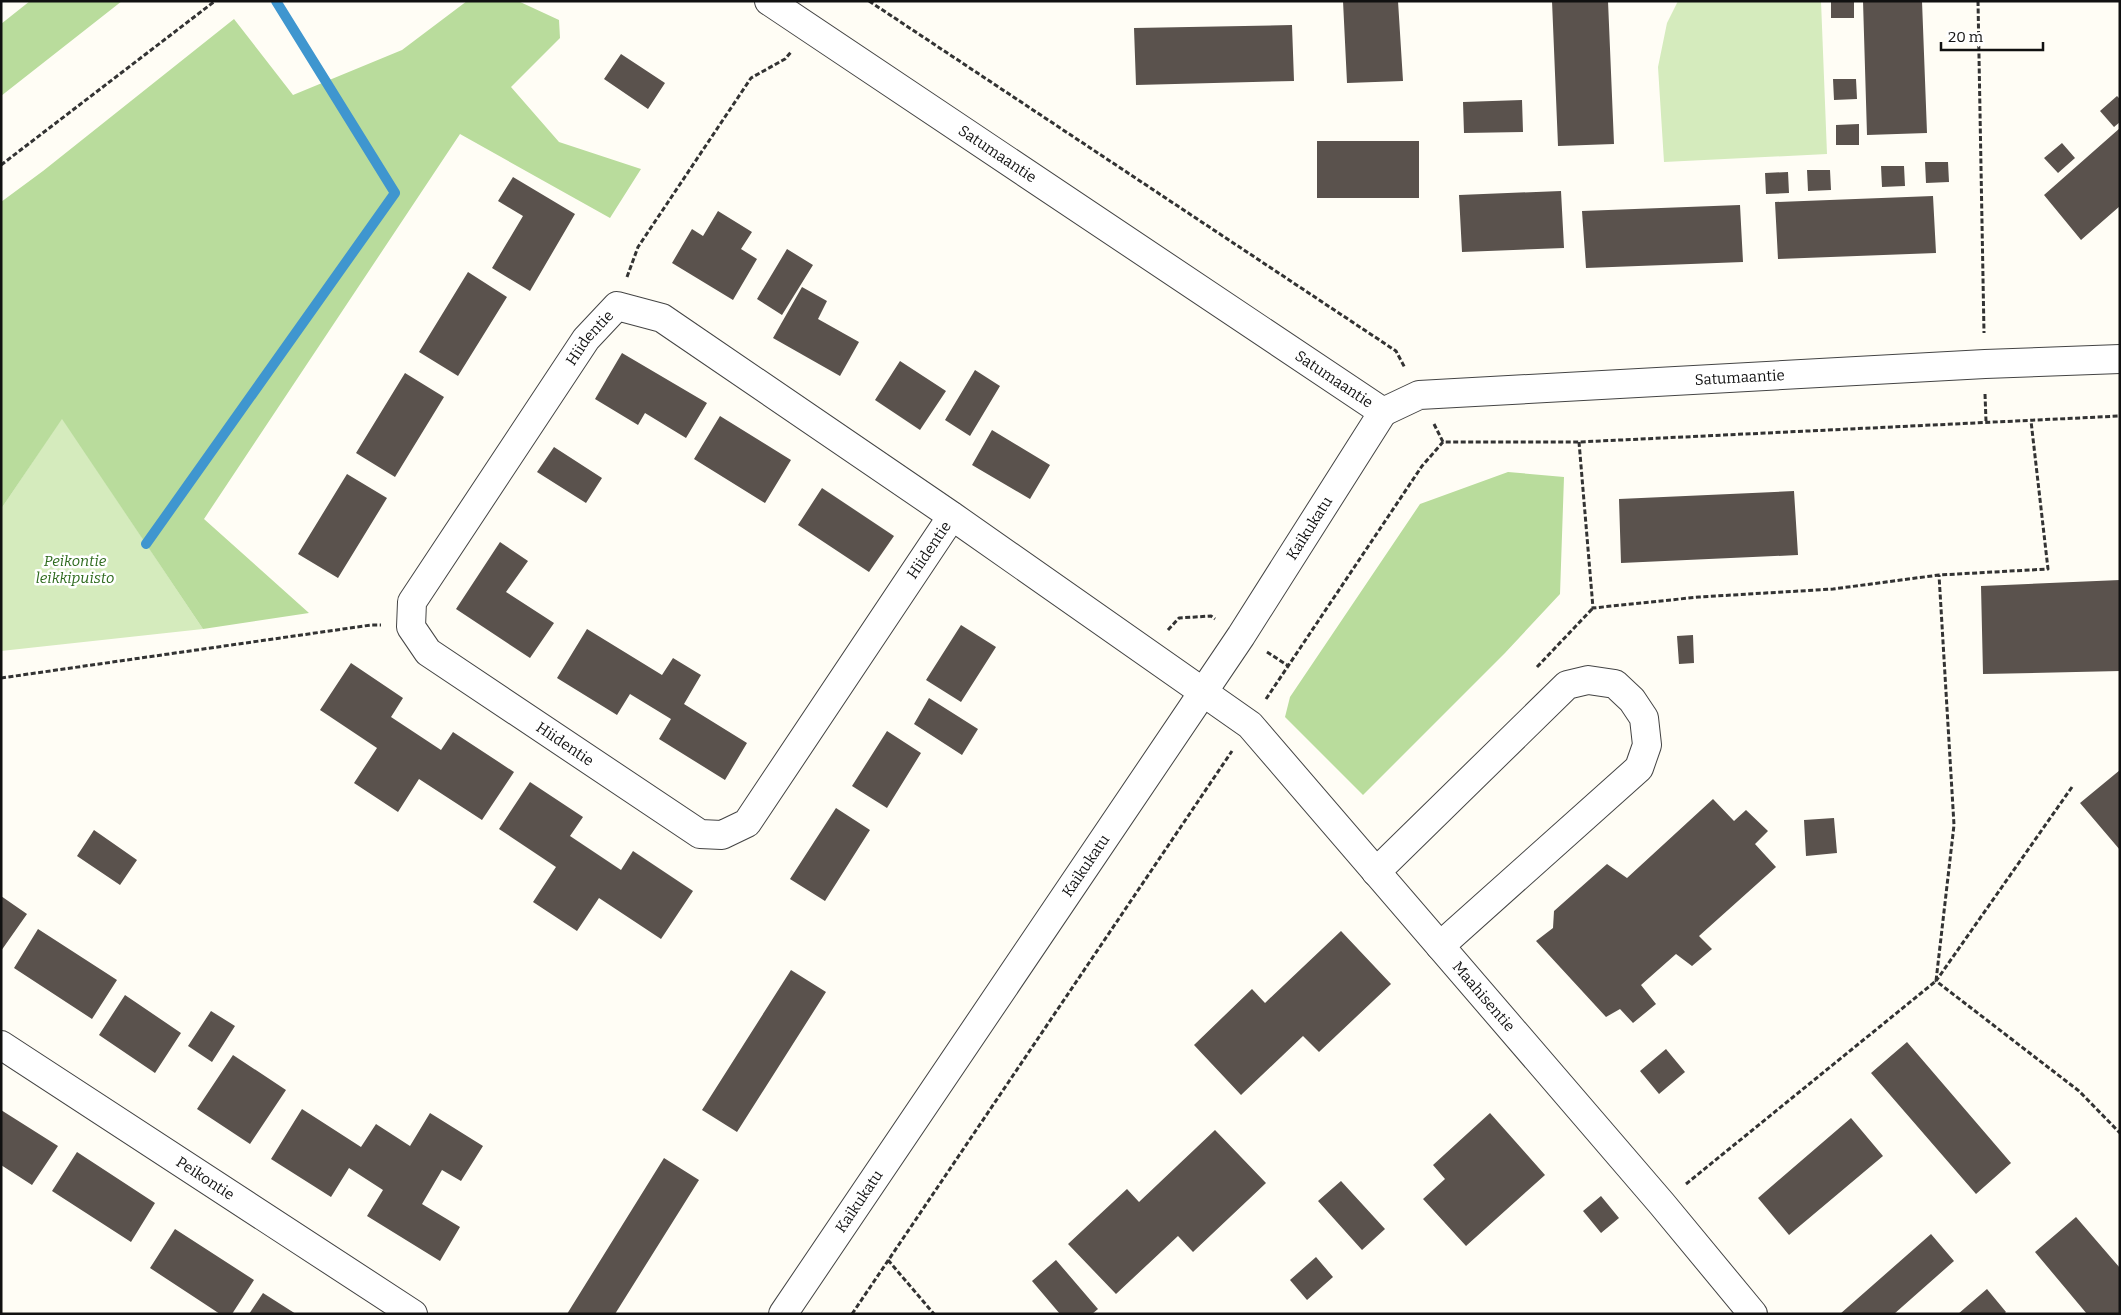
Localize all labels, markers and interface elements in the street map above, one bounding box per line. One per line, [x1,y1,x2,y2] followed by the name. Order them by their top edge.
[1941,20,2044,52] scale bar
[1948,28,1984,46] text: 20 m
[955,121,1040,186] street label: Satumaantie
[562,307,617,369] street label: Hiidentie
[1292,347,1376,412] street label: Satumaantie
[1694,366,1785,389] street label: Satumaantie
[1283,493,1336,563] street label: Kaikukatu
[903,518,955,582] street label: Hiidentie
[36,552,114,587] park label: Peikontie leikkipuisto
[533,718,597,770] street label: Hiidentie
[1058,831,1113,900] street label: Kaikukatu
[1449,958,1519,1035] street label: Maahisentie
[173,1153,238,1204] street label: Peikontie
[832,1167,887,1236] street label: Kaikukatu

